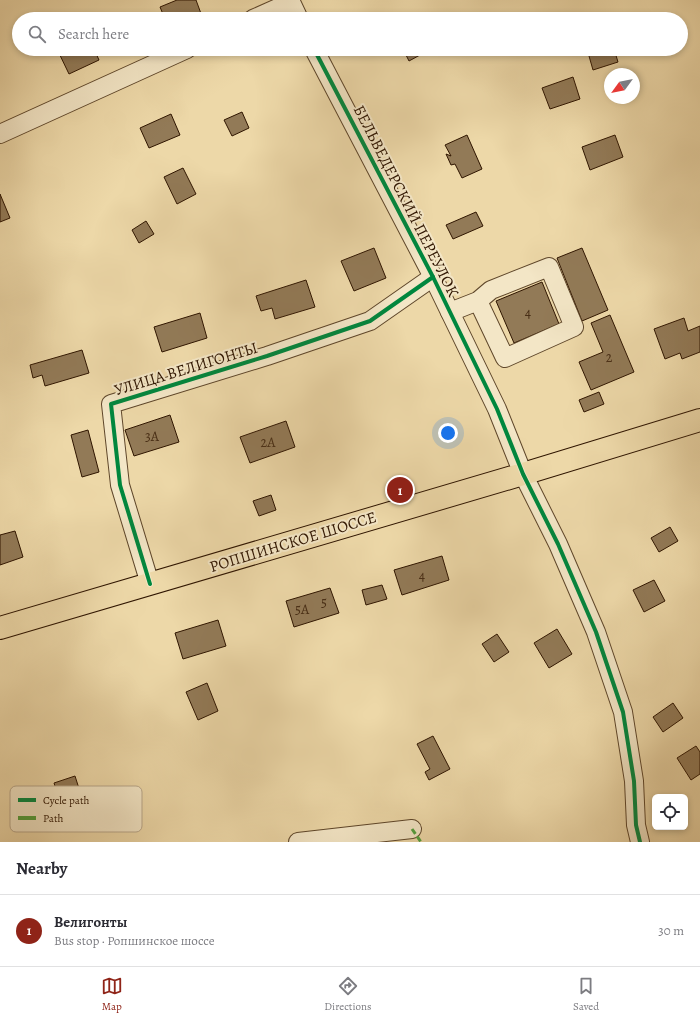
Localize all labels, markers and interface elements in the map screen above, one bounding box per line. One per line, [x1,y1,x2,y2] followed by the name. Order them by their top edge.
[12,12,688,56] search box
[26,23,48,45] icon: search
[58,24,129,44] text: Search here
[604,68,640,104] north arrow
[348,101,464,301] street label: БЕЛЬВЕДЕРСКИЙ ПЕРЕУЛОК
[525,303,531,322] house number: 4
[112,337,260,401] street label: УЛИЦА ВЕЛИГОНТЫ
[606,348,613,367] house number: 2
[438,423,458,443] your location
[145,427,160,446] house number: 3А
[261,433,276,452] house number: 2А
[387,475,413,505] pin: 1
[207,506,379,578] street label: РОПШИНСКОЕ ШОССЕ
[419,566,425,585] house number: 4
[321,593,327,612] house number: 5
[295,600,310,619] house number: 5А
[10,786,142,832] legend
[43,793,90,808] text: Cycle path
[652,794,688,830] map controls
[652,794,688,830] button: locate
[43,811,64,826] text: Path
[16,857,67,880] text: Nearby
[54,912,127,932] text: Велигонты
[27,922,31,939] text: 1
[658,922,684,939] text: 30 m
[54,932,215,949] text: Bus stop · Ропшинское шоссе
[101,975,123,1014] tab: Map
[324,975,372,1014] tab: Directions
[573,975,599,1014] tab: Saved

